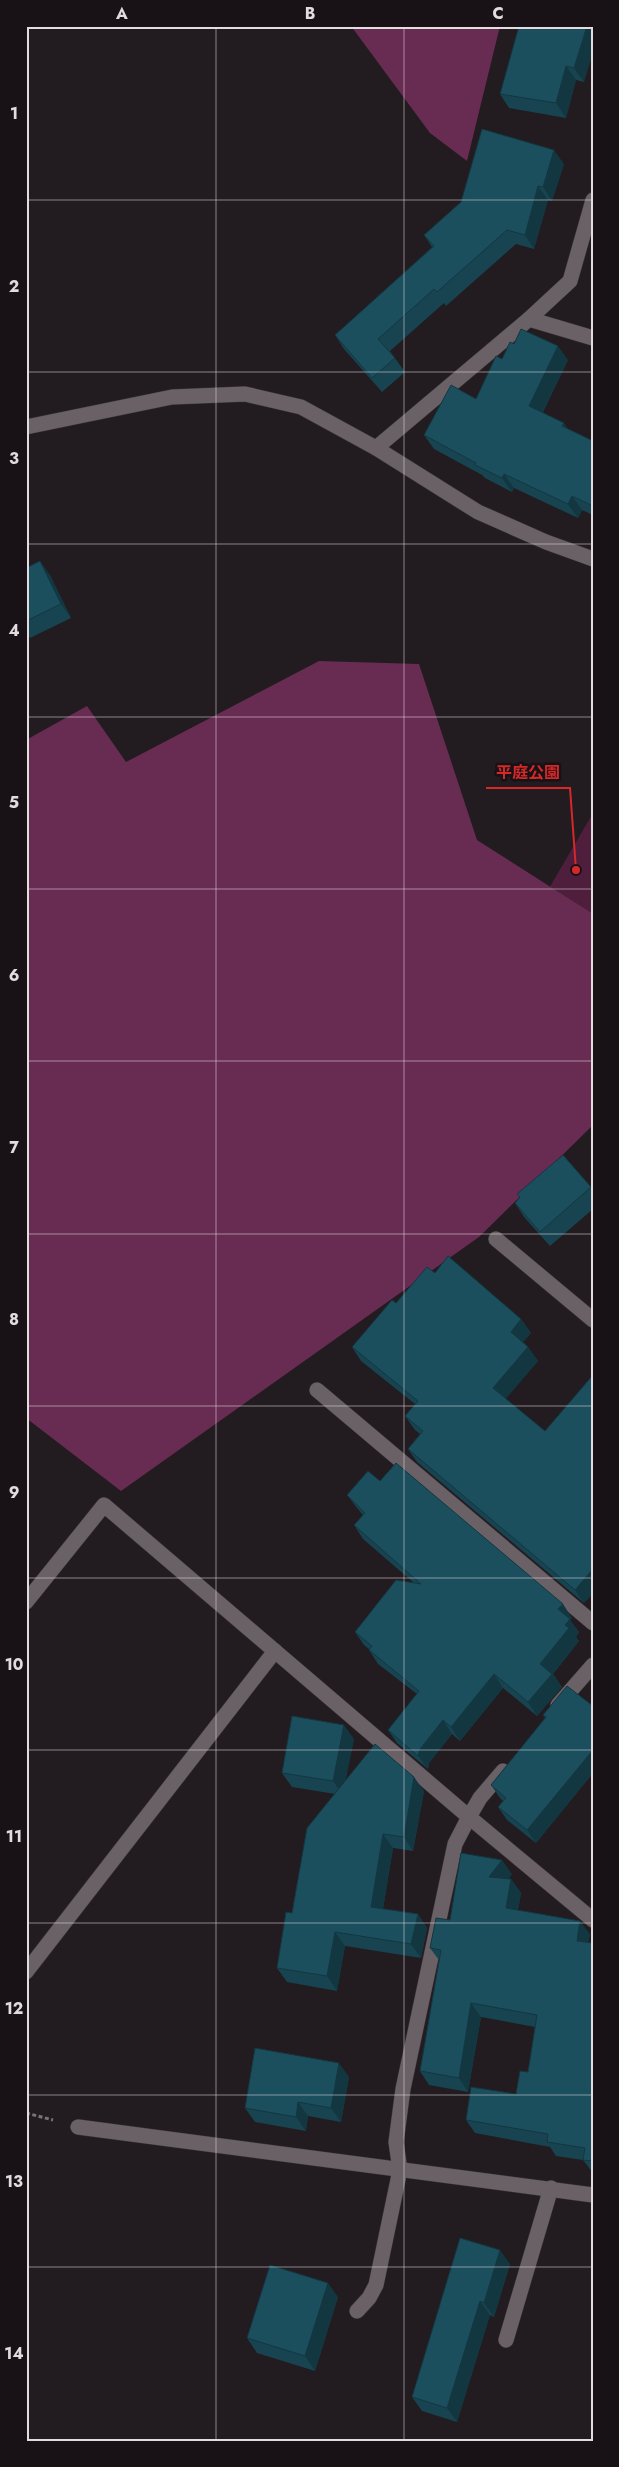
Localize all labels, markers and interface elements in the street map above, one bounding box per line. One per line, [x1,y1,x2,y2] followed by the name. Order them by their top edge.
[115,2,128,25] text: A
[305,2,315,25] text: B
[492,2,504,25] text: C
[10,102,18,125] text: 1
[9,275,19,298] text: 2
[9,447,19,470] text: 3
[8,619,20,642] text: 4
[486,757,570,788] callout: 平庭公園
[496,761,560,784] text: 平庭公園
[9,791,19,814] text: 5
[9,964,19,987] text: 6
[9,1136,19,1159] text: 7
[9,1308,19,1331] text: 8
[9,1481,19,1504] text: 9
[5,1653,23,1676] text: 10
[6,1825,22,1848] text: 11
[5,1997,23,2020] text: 12
[5,2170,23,2193] text: 13
[4,2342,24,2365] text: 14

